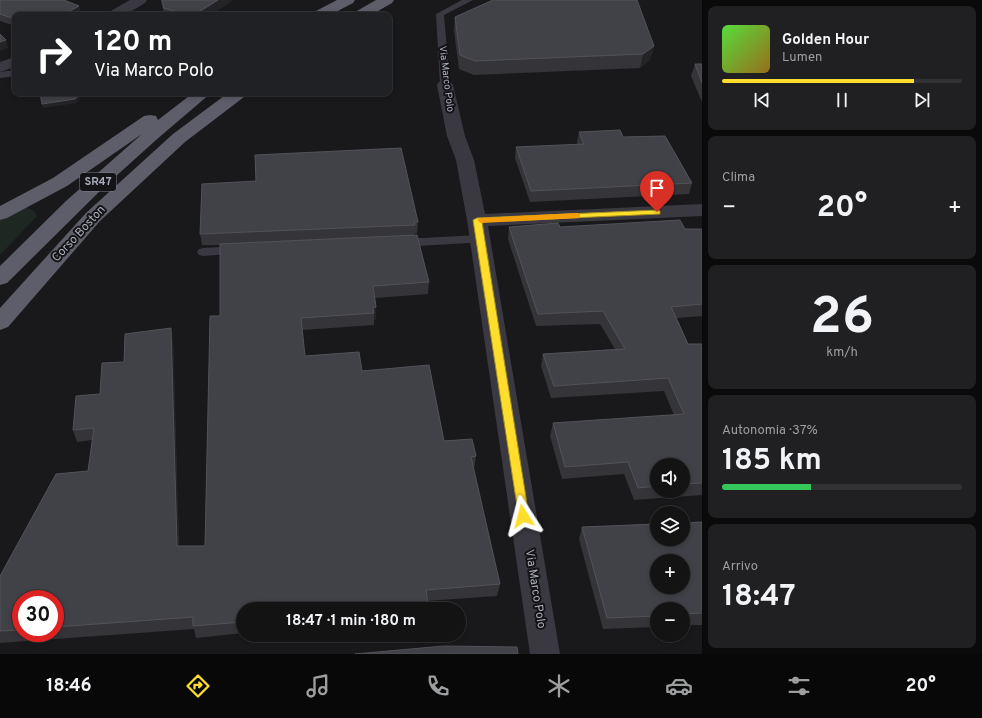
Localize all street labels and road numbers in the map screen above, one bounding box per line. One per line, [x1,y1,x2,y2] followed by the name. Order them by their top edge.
[435,45,457,113] street label: Via Marco Polo
[80,173,116,191] road number: SR47
[49,202,109,266] street label: Corso Boston
[521,548,549,630] street label: Via Marco Polo

